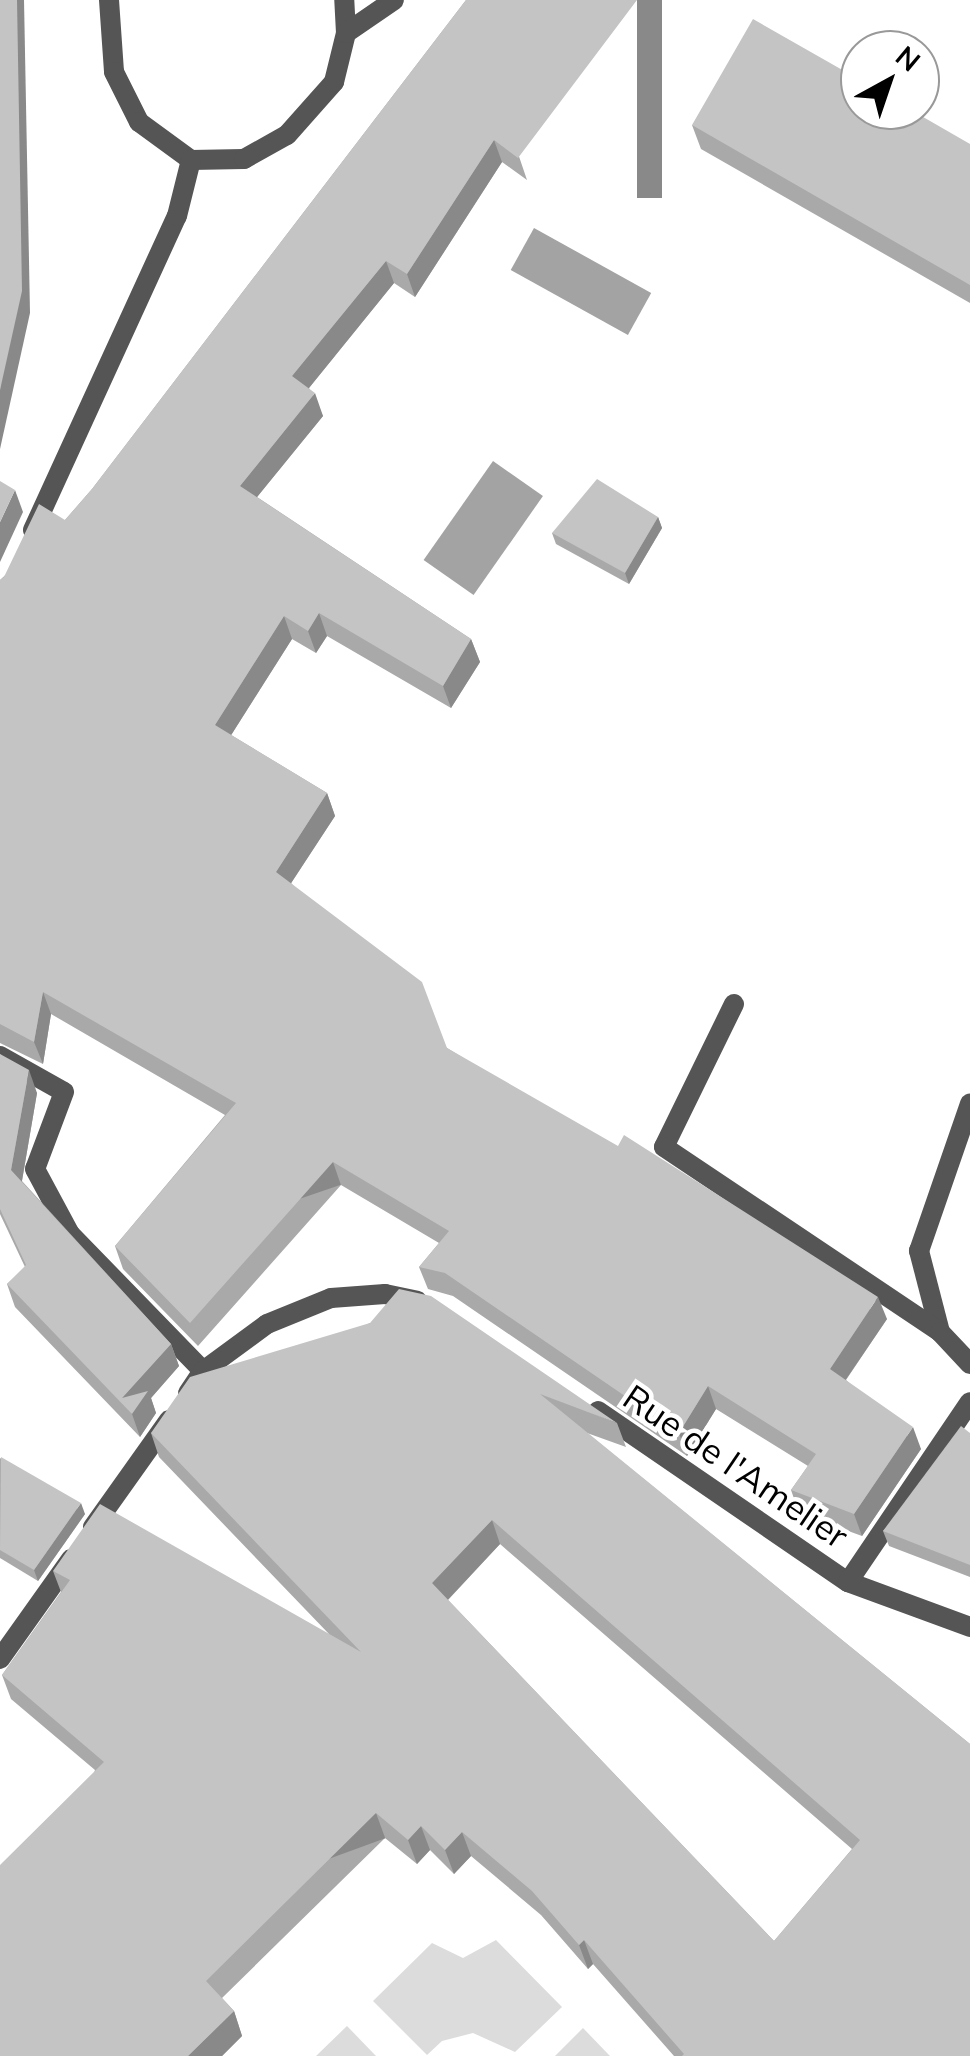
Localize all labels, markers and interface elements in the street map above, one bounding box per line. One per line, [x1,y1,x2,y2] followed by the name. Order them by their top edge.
[840,30,940,130] north arrow
[889,38,928,78] text: N
[616,1375,856,1557] street label: Rue de l'Amelier

